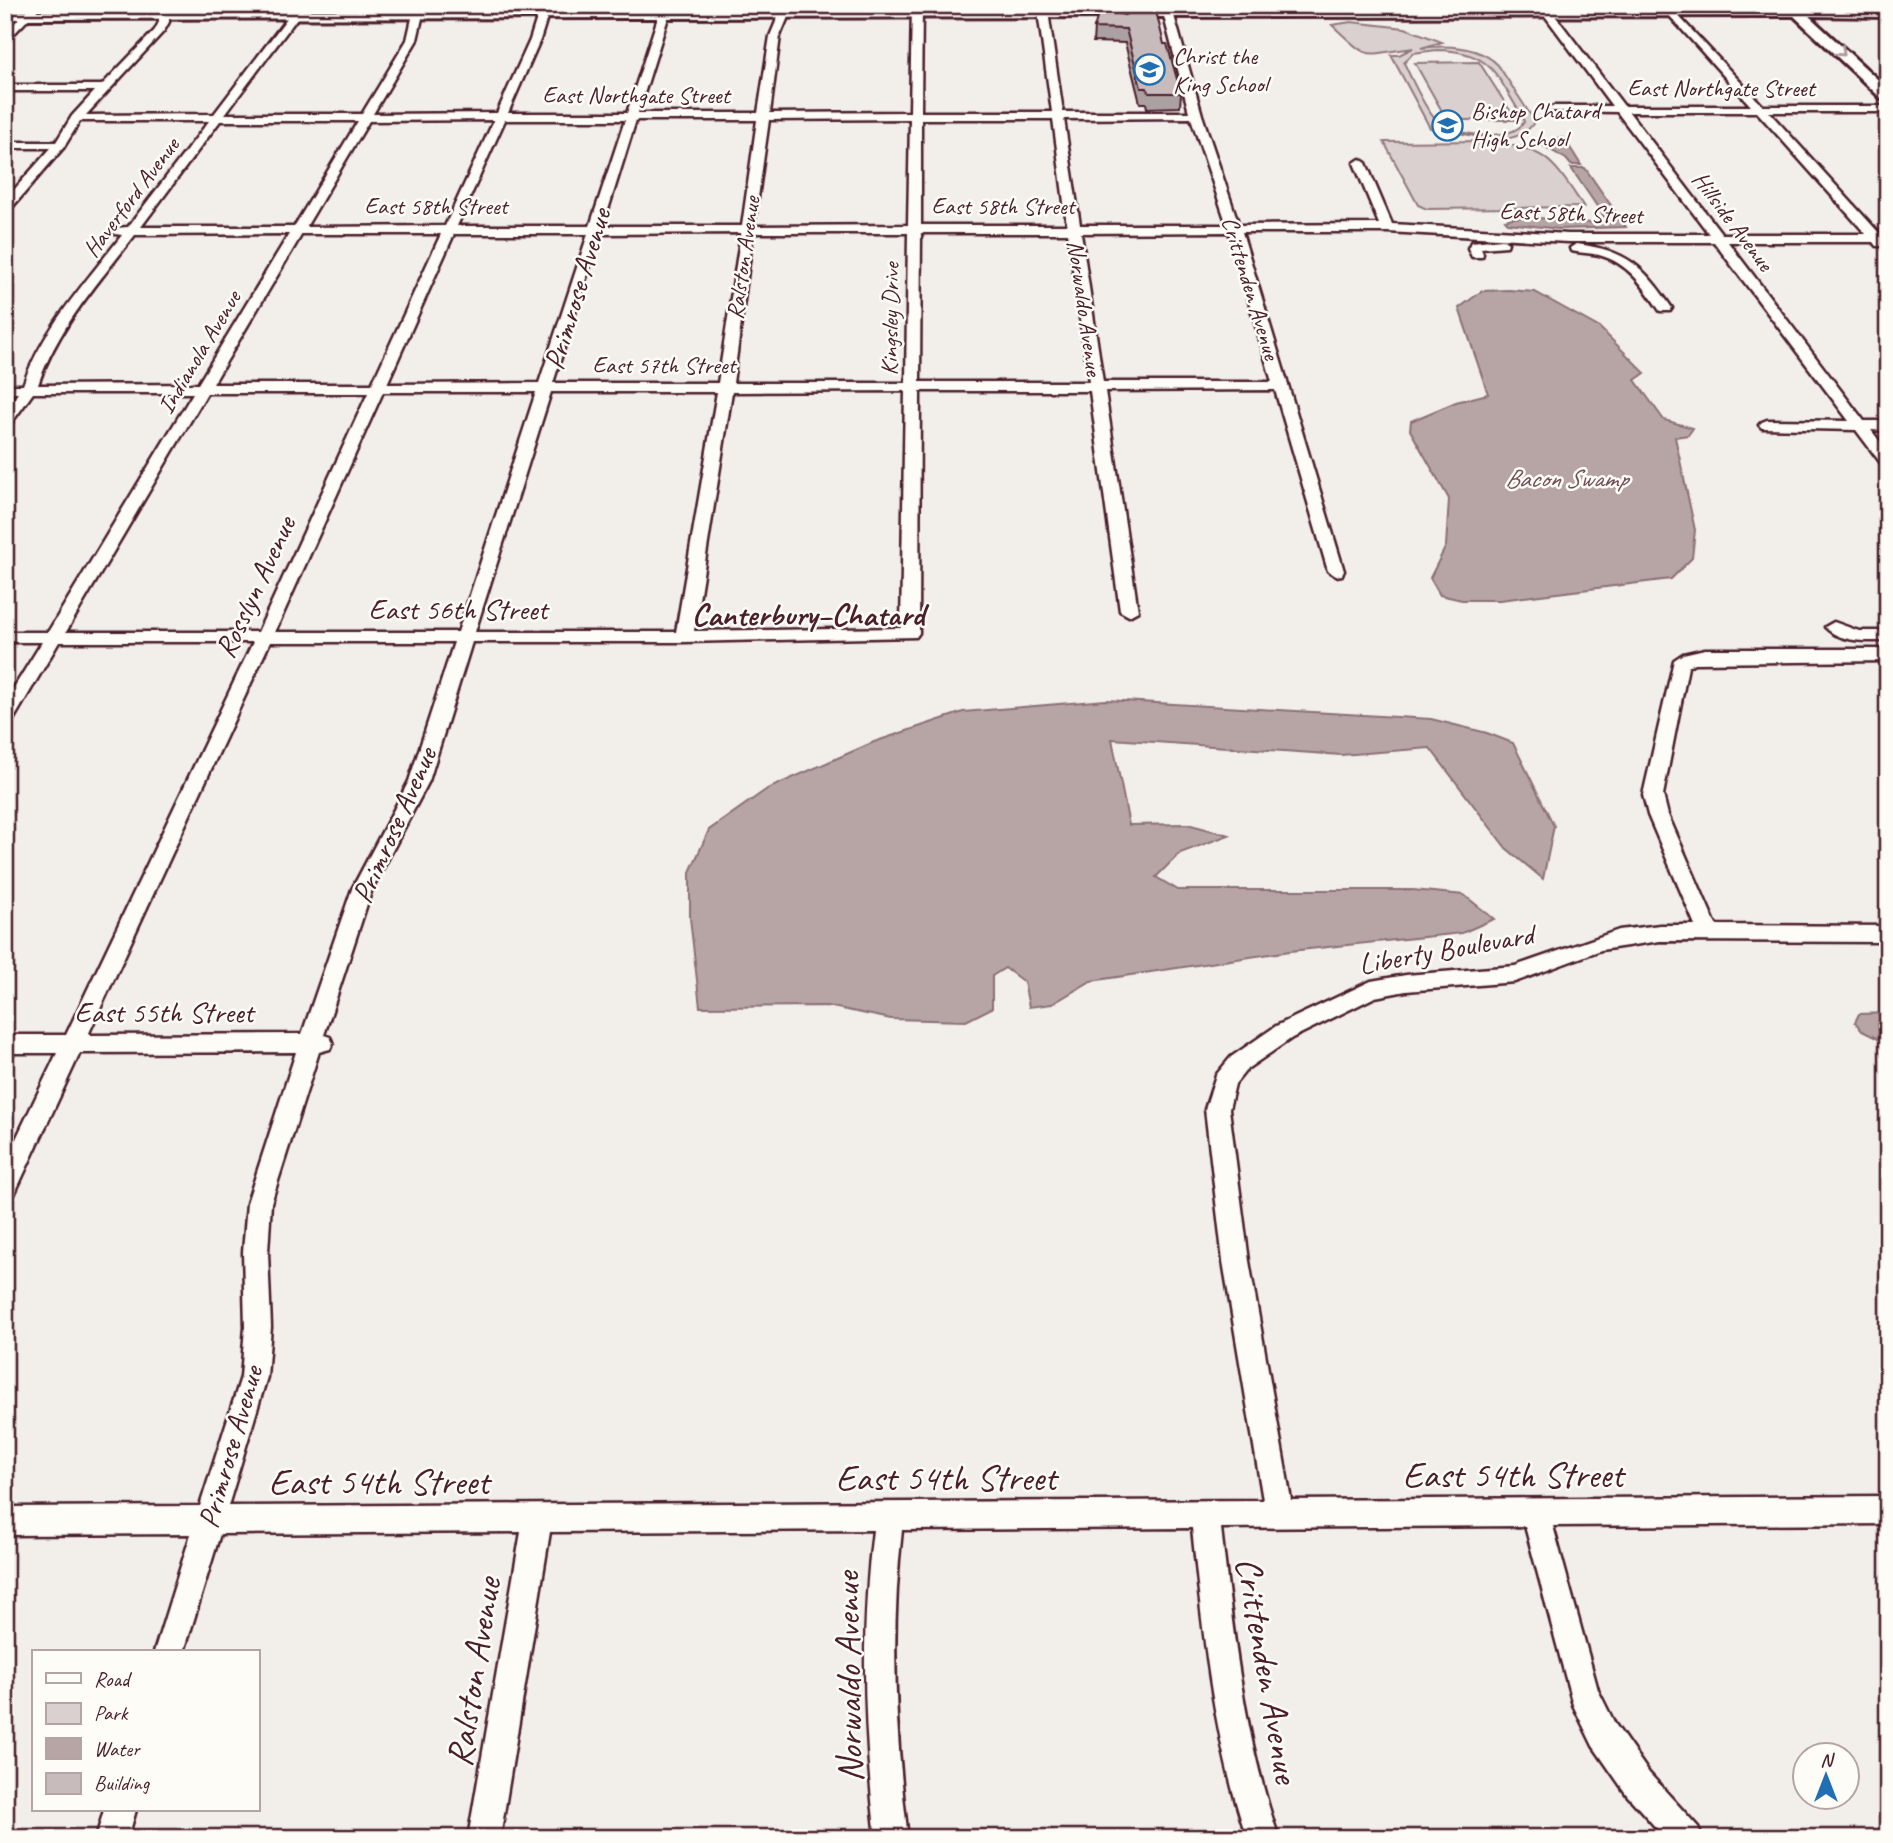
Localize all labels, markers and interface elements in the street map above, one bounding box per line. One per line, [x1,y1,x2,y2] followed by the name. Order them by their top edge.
[1173,41,1272,99] place label: Christ the King School
[1833,44,1846,57] one-way arrow
[1133,53,1167,87] school or university icon: Christ the King School
[1627,73,1817,103] street label: East Northgate Street
[542,80,732,110] street label: East Northgate Street
[1471,96,1603,154] place label: Bishop Chatard High School
[1431,108,1465,142] school or university icon: Bishop Chatard High School
[76,129,187,263] street label: Haverford Avenue
[1686,165,1782,279] street label: Hillside Avenue
[364,191,510,221] street label: East 58th Street
[931,191,1077,221] street label: East 58th Street
[720,192,767,321] street label: Ralston Avenue
[1499,196,1645,231] street label: East 58th Street
[534,202,620,374] street label: Primrose Avenue
[1215,213,1288,365] street label: Crittenden Avenue
[1061,238,1110,380] street label: Norwaldo Avenue
[874,260,906,376] street label: Kingsley Drive
[150,283,249,419] street label: Indianola Avenue
[592,350,738,380] street label: East 57th Street
[1505,462,1631,495] water label: Bacon Swamp
[206,508,305,664] street label: Rosslyn Avenue
[369,590,551,628] street label: East 56th Street
[692,594,929,635] district label: Canterbury–Chatard
[343,739,446,909] street label: Primrose Avenue
[1356,914,1540,983] street label: Liberty Boulevard
[75,993,257,1031] street label: East 55th Street
[189,1360,272,1532] street label: Primrose Avenue
[1403,1451,1627,1498] street label: East 54th Street
[836,1454,1060,1501] street label: East 54th Street
[269,1458,493,1505] street label: East 54th Street
[1225,1554,1311,1788] street label: Crittenden Avenue
[823,1569,873,1783] street label: Norwaldo Avenue
[435,1572,511,1770] street label: Ralston Avenue
[32,1650,259,1812] legend
[94,1666,133,1692] text: Road
[94,1700,129,1726] text: Park
[94,1736,141,1762] text: Water
[1792,1742,1862,1812] north arrow
[1820,1748,1835,1772] text: N
[94,1770,151,1796] text: Building

